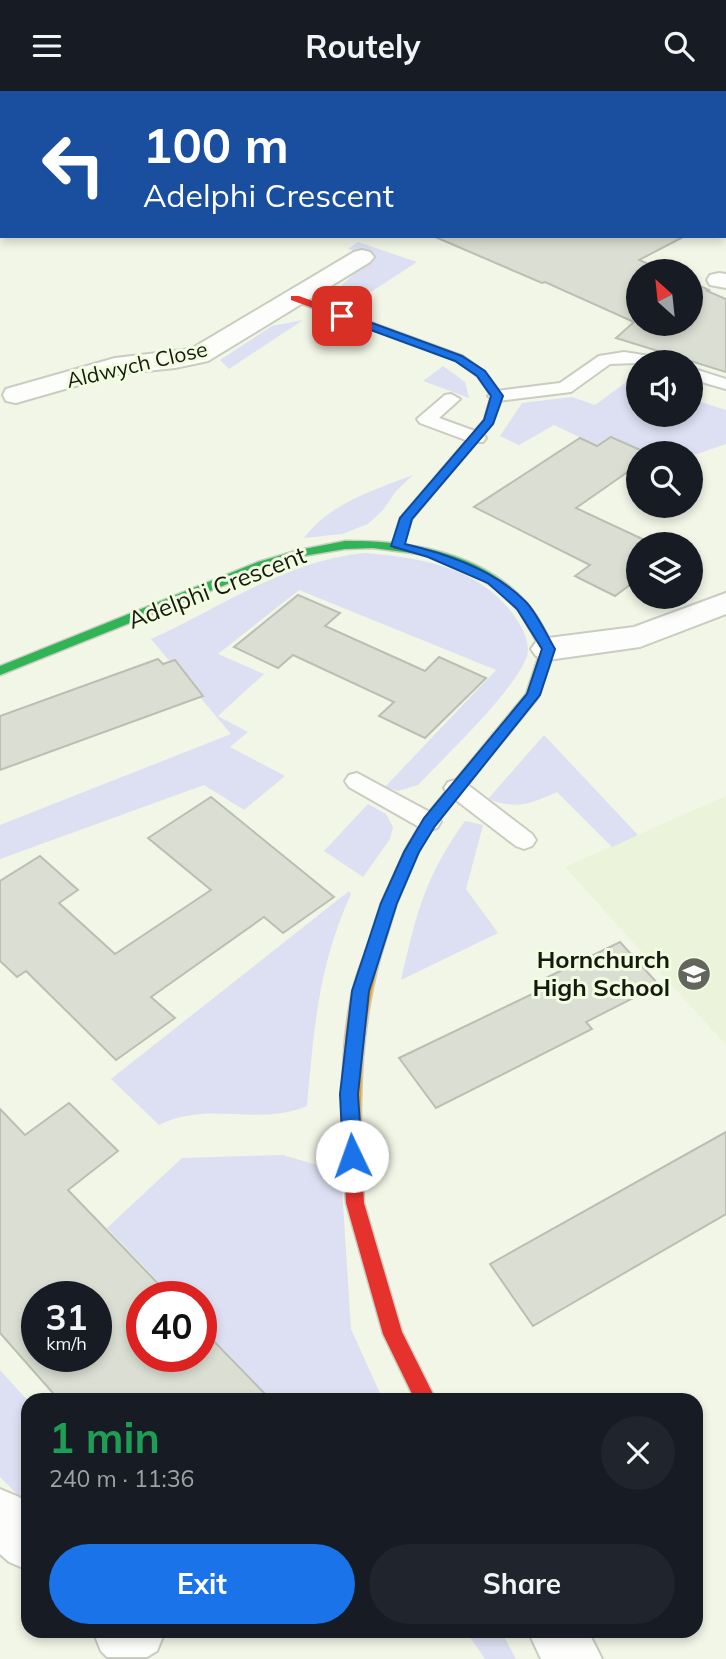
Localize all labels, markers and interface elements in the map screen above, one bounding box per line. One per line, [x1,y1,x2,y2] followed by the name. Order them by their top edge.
[305,26,421,66] text: Routely
[28,27,66,65] icon: menu
[660,27,698,65] icon: search
[143,114,289,175] text: 100 m
[28,119,119,210] icon: left
[143,175,394,215] text: Adelphi Crescent
[626,259,704,336] north arrow
[626,259,703,609] map controls
[312,286,372,346] pin
[323,297,361,335] icon: arrive
[64,335,210,393] street label: Aldwych Close
[626,350,703,427] button: sound
[626,441,703,518] button: search
[626,532,703,609] button: layers
[123,539,310,635] street label: Adelphi Crescent
[532,944,670,1002] place label: Hornchurch High School
[675,955,713,993] school or university icon: Hornchurch High School
[315,1119,389,1193] position arrow
[126,1281,217,1372] speed limit sign: 40
[45,1295,88,1339] text: 31
[46,1332,87,1355] text: km/h
[49,1411,160,1464] text: 1 min
[601,1416,675,1490] button: close
[49,1464,194,1493] text: 240 m · 11:36
[49,1544,355,1624] button: Exit
[369,1544,675,1624] button: Share

